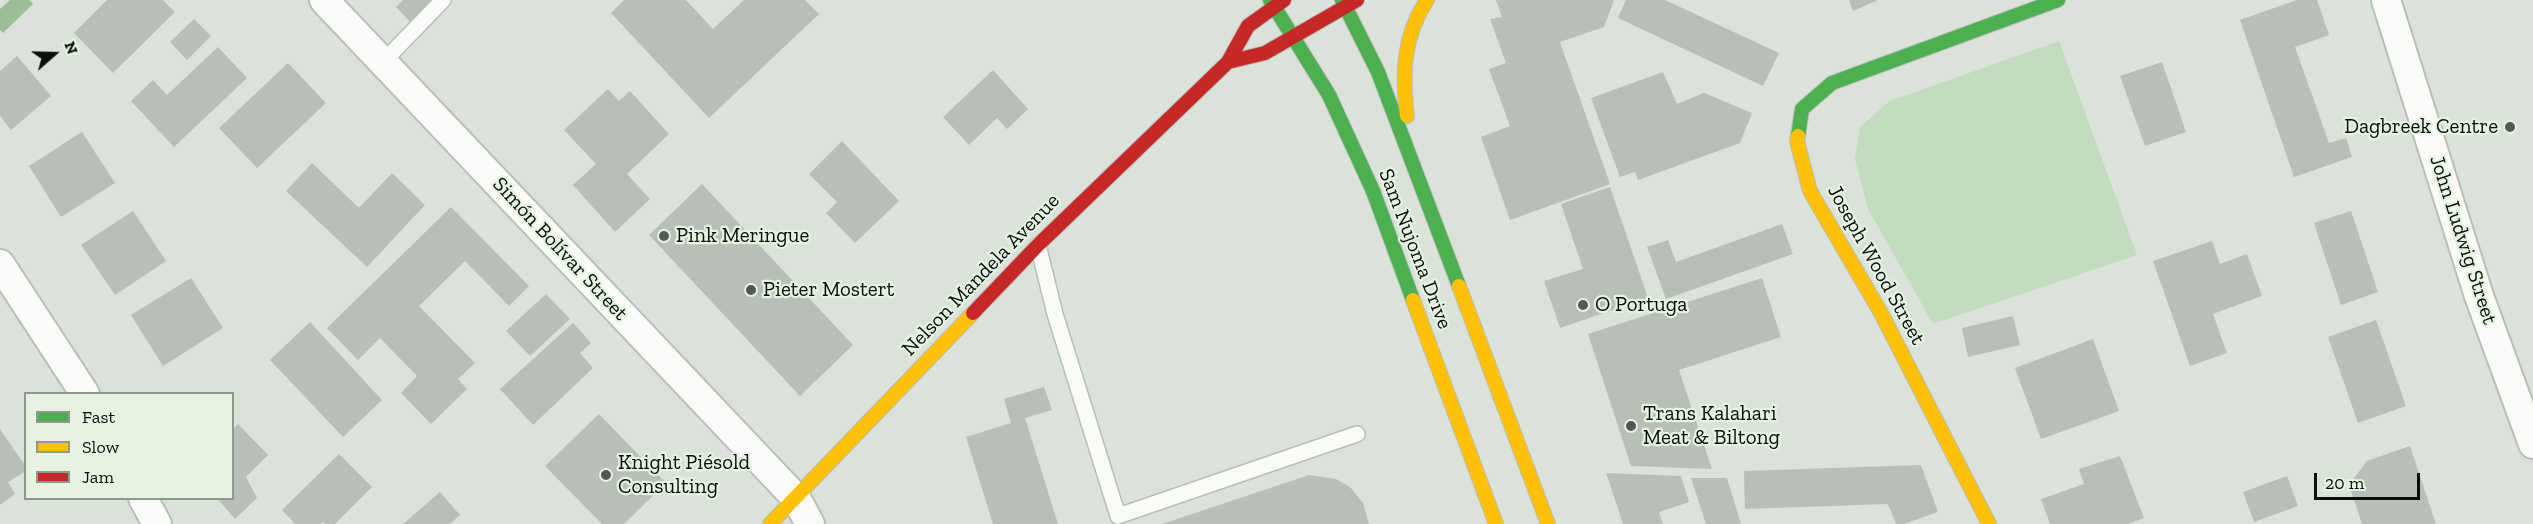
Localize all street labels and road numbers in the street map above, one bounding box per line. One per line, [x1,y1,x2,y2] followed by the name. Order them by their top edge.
[2424,152,2502,328] street label: John Ludwig Street
[1373,165,1457,333] street label: Sam Nujoma Drive
[487,172,633,326] street label: Simón Bolívar Street
[1822,181,1930,349] street label: Joseph Wood Street
[897,188,1065,362] street label: Nelson Mandela Avenue

